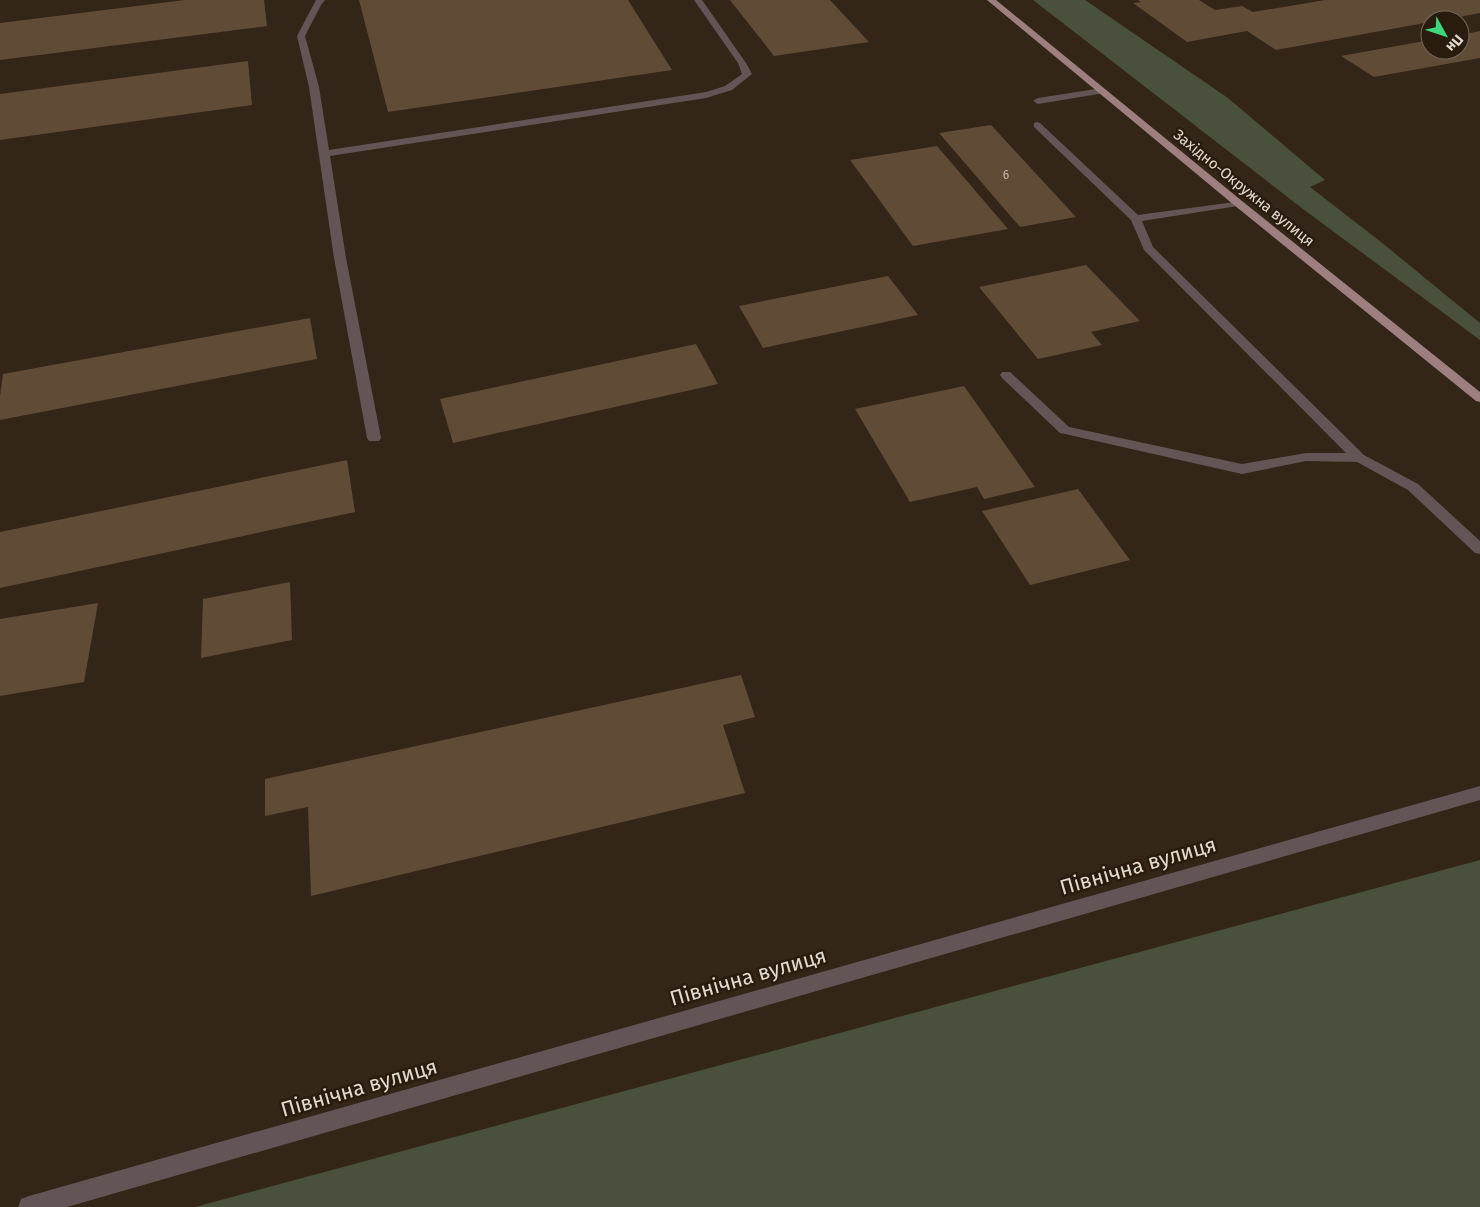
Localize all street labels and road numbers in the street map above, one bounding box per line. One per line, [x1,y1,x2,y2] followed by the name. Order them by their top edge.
[1170,126,1318,250] street label: Західно-Окружна вулиця
[1057,831,1219,901] street label: Північна вулиця
[667,942,829,1012] street label: Північна вулиця
[278,1053,440,1123] street label: Північна вулиця

